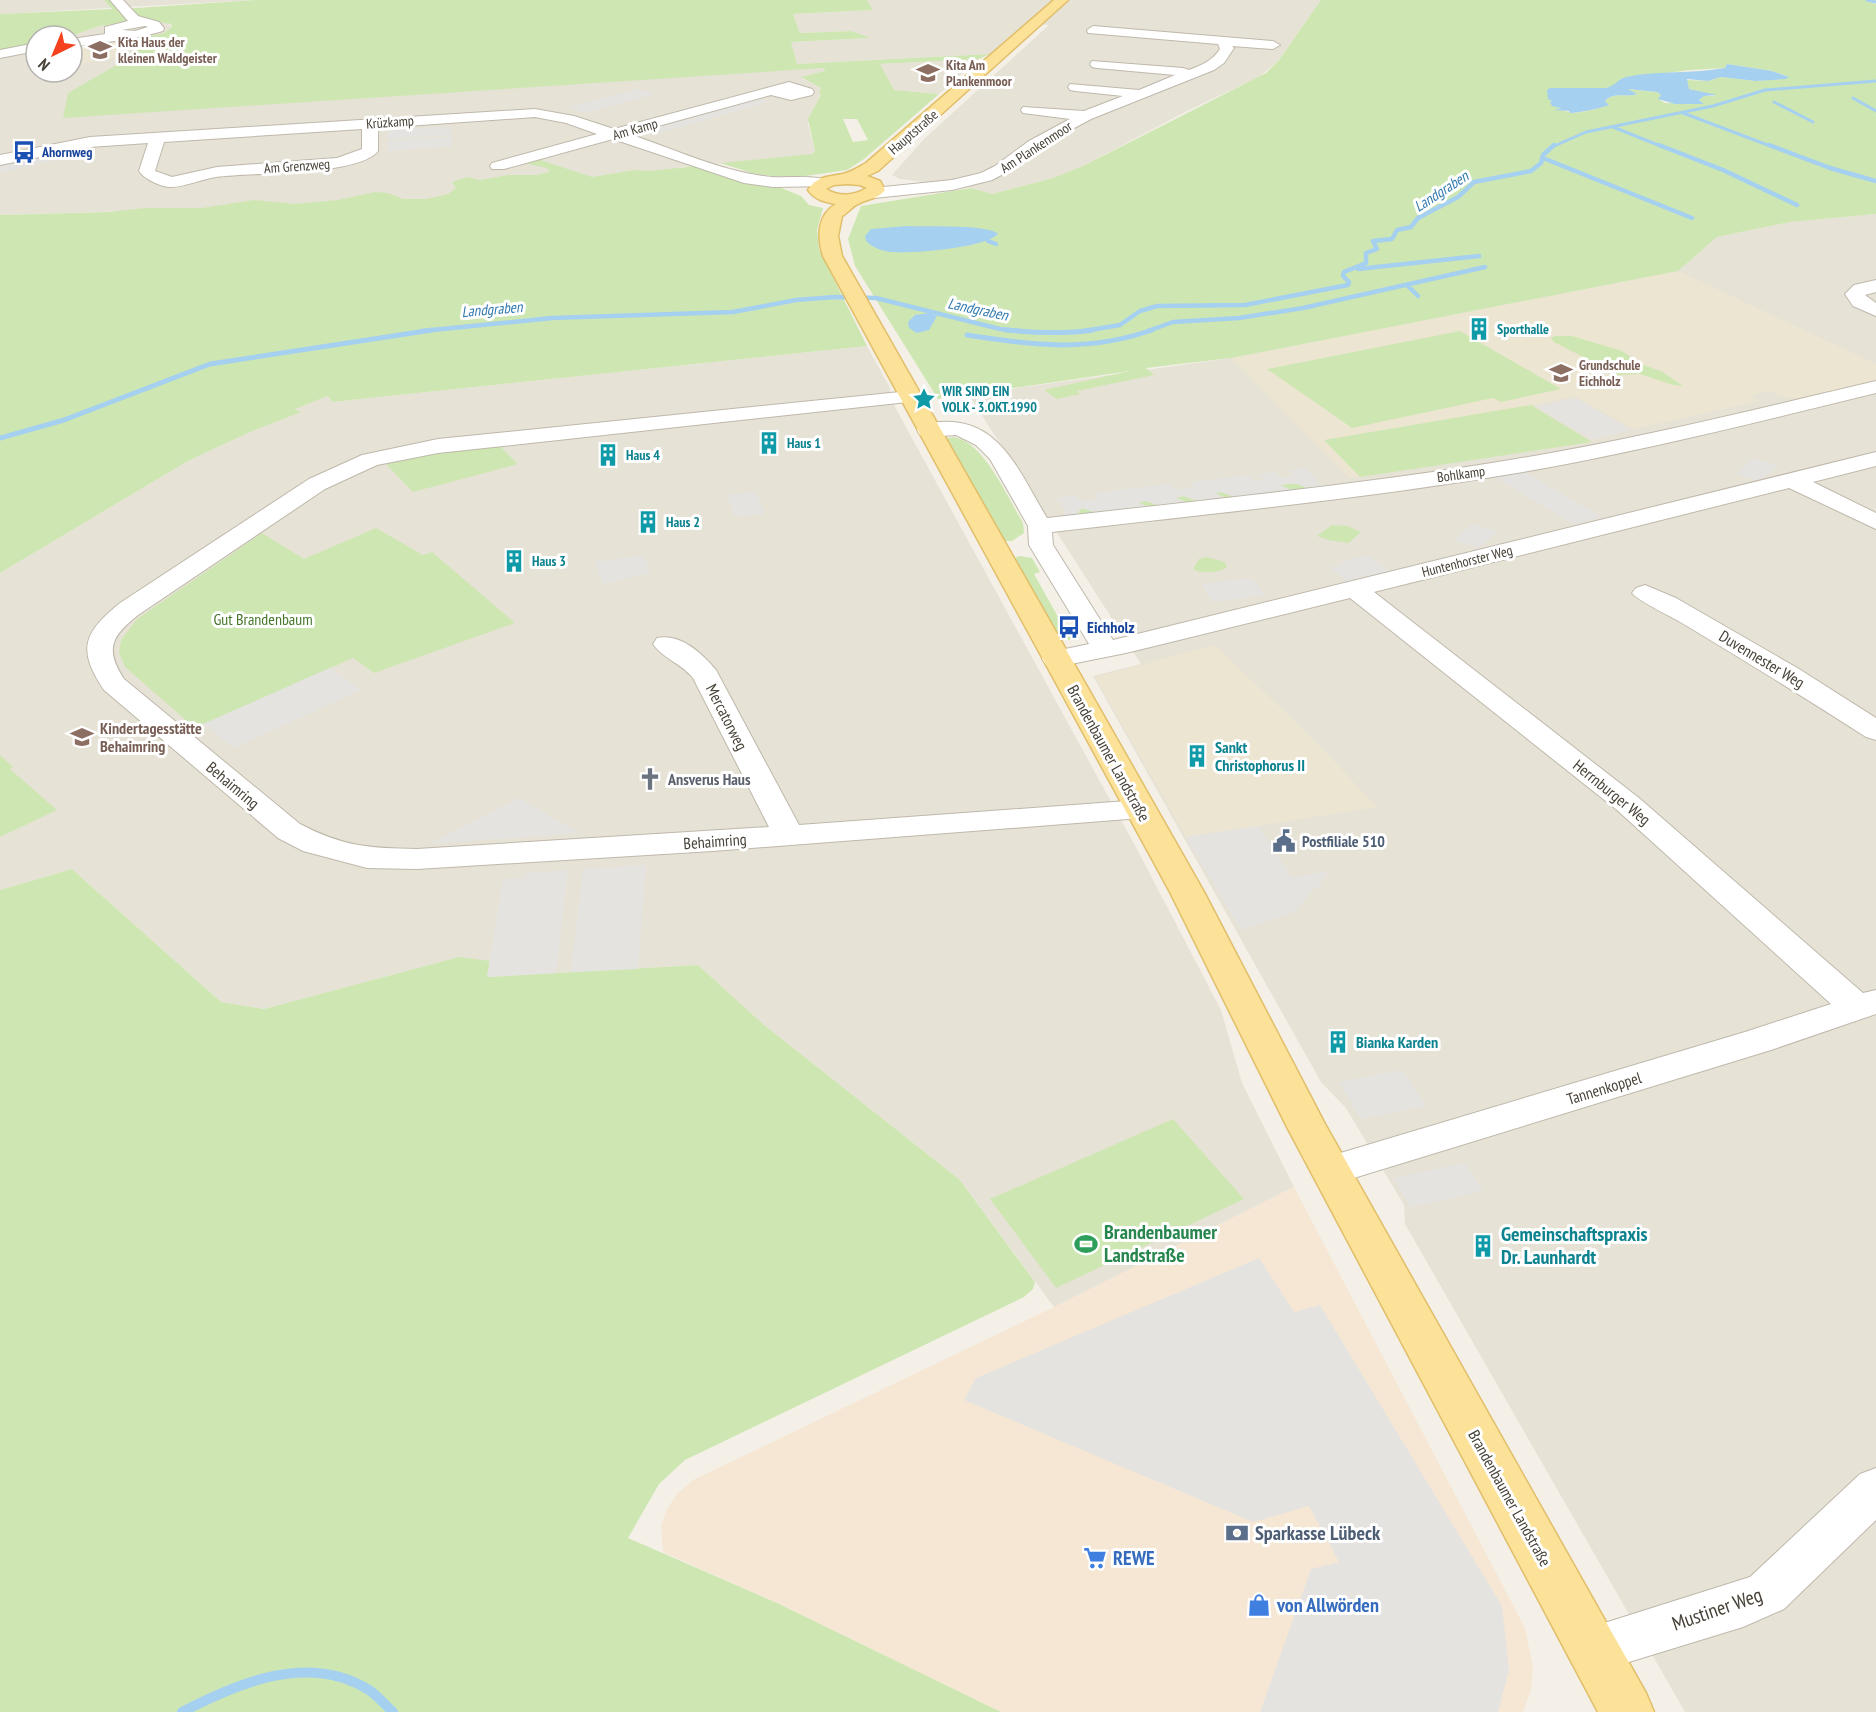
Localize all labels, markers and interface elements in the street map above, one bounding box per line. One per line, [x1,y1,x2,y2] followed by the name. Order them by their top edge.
[24,24,84,84] north arrow
[118,33,218,67] place label: Kita Haus der kleinen Waldgeister
[87,37,113,63] school or university icon: Kita Haus der kleinen Waldgeister
[34,55,54,75] text: N
[946,56,1013,90] place label: Kita Am Plankenmoor
[915,60,941,86] school or university icon: Kita Am Plankenmoor
[885,105,942,158] street label: Hauptstraße
[366,111,414,133] street label: Krüzkamp
[610,114,660,144] street label: Am Kamp
[997,117,1076,177] street label: Am Plankenmoor
[11,139,37,165] bus stop icon: Ahornweg
[41,143,92,161] place label: Ahornweg
[263,155,331,177] street label: Am Grenzweg
[1410,166,1473,216] water label: Landgraben
[946,293,1011,325] water label: Landgraben
[461,297,525,321] water label: Landgraben
[1466,316,1492,342] building icon: Sporthalle
[1497,320,1549,338] place label: Sporthalle
[1579,356,1641,390] place label: Grundschule Eichholz
[1548,360,1574,386] school or university icon: Grundschule Eichholz
[941,382,1037,416] place label: WIR SIND EIN VOLK - 3.OKT.1990
[911,386,937,412] place icon: WIR SIND EIN VOLK - 3.OKT.1990
[756,430,782,456] building icon: Haus 1
[787,434,821,452] place label: Haus 1
[595,442,621,468] building icon: Haus 4
[626,446,660,464] place label: Haus 4
[1436,462,1486,486] street label: Bohlkamp
[635,509,661,535] building icon: Haus 2
[666,513,700,531] place label: Haus 2
[1420,541,1514,581] street label: Huntenhorster Weg
[501,548,527,574] building icon: Haus 3
[532,552,566,570] place label: Haus 3
[213,609,313,629] park label: Gut Brandenbaum
[1056,614,1082,640] bus stop icon: Eichholz
[1087,617,1135,637] place label: Eichholz
[1716,626,1808,692] street label: Duvennester Weg
[702,681,752,753] street label: Mercatorweg
[1063,681,1155,825] street label: Brandenbaumer Landstraße
[100,718,202,756] place label: Kindertagesstätte Behaimring
[69,724,95,750] school or university icon: Kindertagesstätte Behaimring
[1215,737,1305,775] place label: Sankt Christophorus II
[1184,743,1210,769] building icon: Sankt Christophorus II
[1569,755,1655,829] street label: Herrnburger Weg
[202,757,264,813] street label: Behaimring
[637,766,663,792] church icon: Ansverus Haus
[667,769,751,789] place label: Ansverus Haus
[1271,828,1297,854] public building icon: Postfiliale 510
[683,829,747,853] street label: Behaimring
[1302,831,1385,851] place label: Postfiliale 510
[1325,1029,1351,1055] building icon: Bianka Karden
[1356,1032,1438,1052] place label: Bianka Karden
[1564,1067,1644,1109] street label: Tannenkoppel
[1104,1219,1217,1268] place label: Brandenbaumer Landstraße
[1501,1221,1648,1270] place label: Gemeinschaftspraxis Dr. Launhardt
[1073,1231,1099,1257] sports icon: Brandenbaumer Landstraße
[1470,1233,1496,1259] building icon: Gemeinschaftspraxis Dr. Launhardt
[1464,1426,1556,1570] street label: Brandenbaumer Landstraße
[1224,1520,1250,1546] bank icon: Sparkasse Lübeck
[1255,1520,1381,1546] place label: Sparkasse Lübeck
[1082,1545,1108,1571] supermarket icon: REWE
[1113,1545,1155,1571] place label: REWE
[1668,1581,1766,1637] street label: Mustiner Weg
[1246,1592,1272,1618] shop icon: von Allwörden
[1276,1592,1379,1618] place label: von Allwörden

